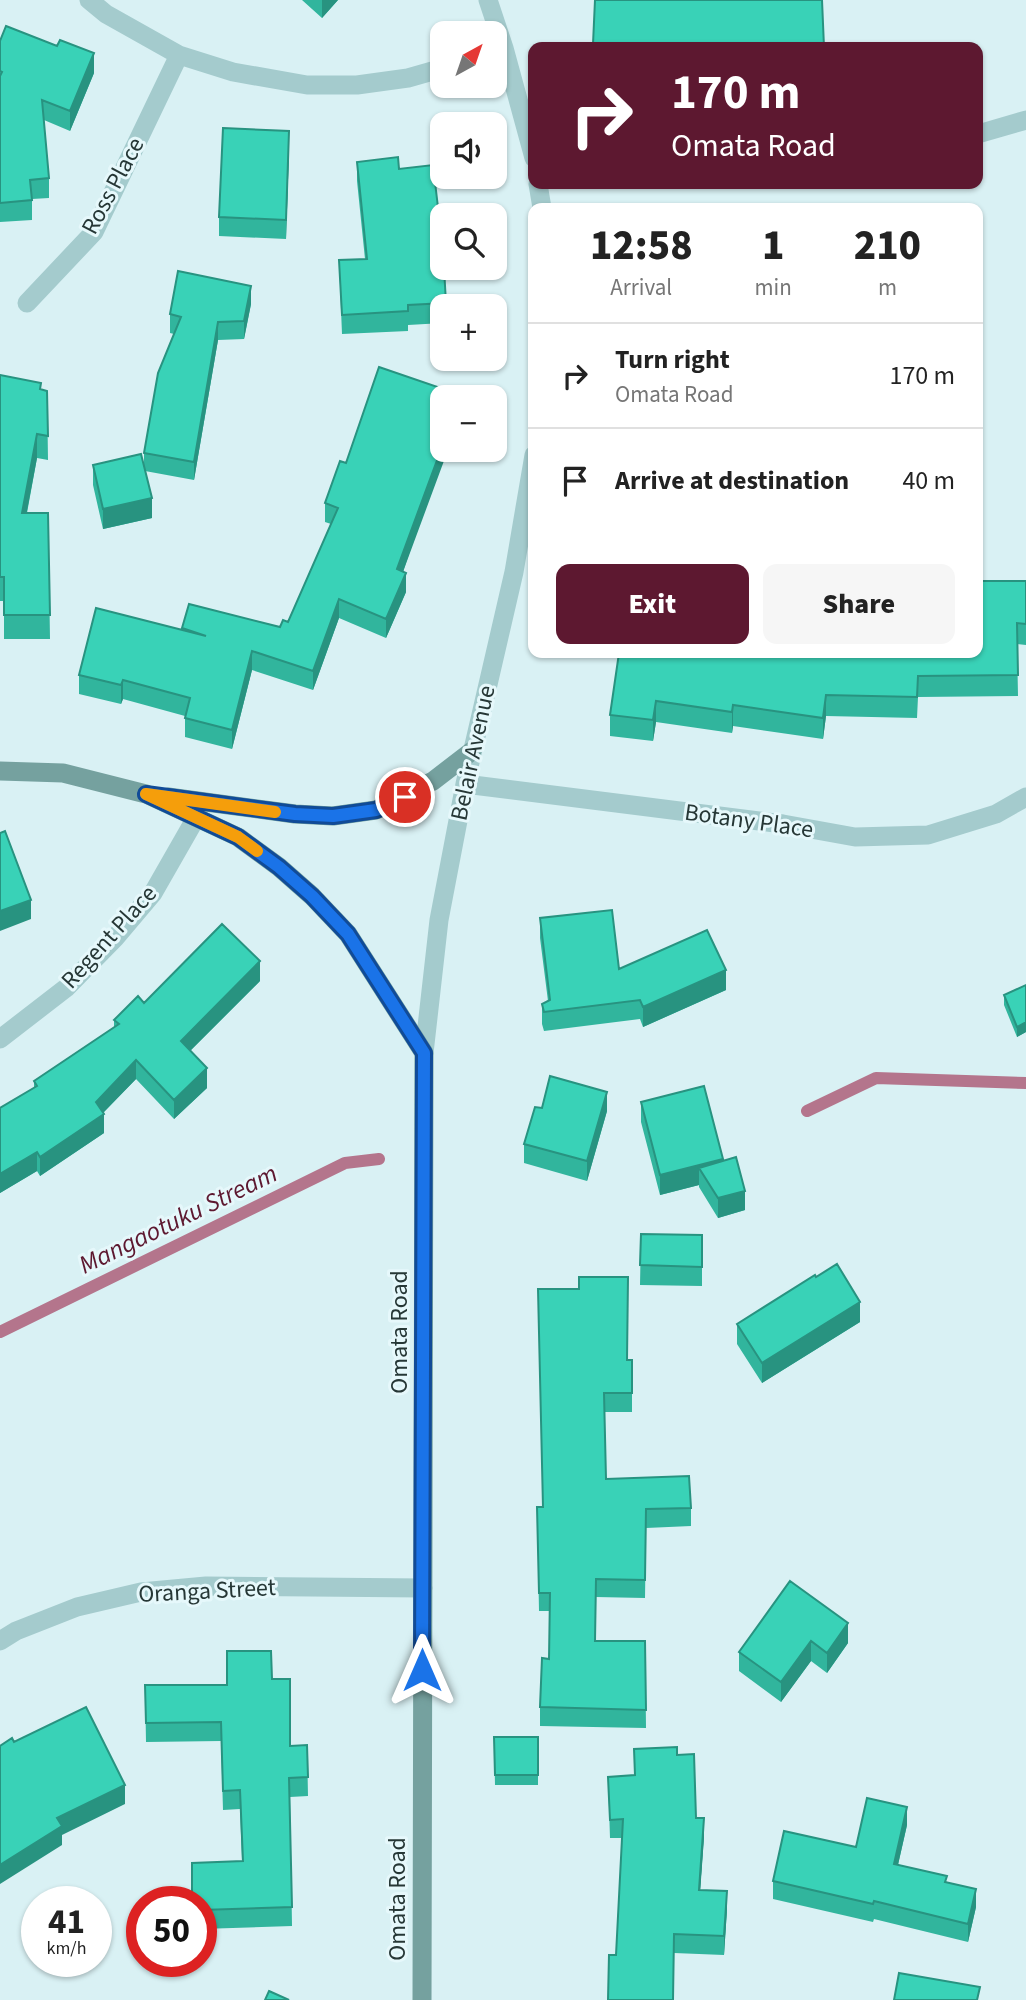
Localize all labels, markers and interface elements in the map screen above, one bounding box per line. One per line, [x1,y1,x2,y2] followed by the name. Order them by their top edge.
[430,21,508,98] north arrow
[430,21,507,462] map controls
[671,58,800,128] text: 170 m
[556,70,647,161] icon: right
[430,112,507,189] button: sound
[671,123,836,169] text: Omata Road
[73,131,153,241] street label: Ross Place
[430,203,507,280] button: search
[590,216,693,276] text: 12:58
[762,216,784,276] text: 1
[854,216,921,276] text: 210
[610,271,672,304] text: Arrival
[755,271,792,304] text: min
[878,271,897,304] text: m
[430,294,507,371] button: +
[615,341,730,378] text: Turn right
[556,357,594,395] icon: right
[889,357,955,394] text: 170 m
[615,378,733,411] text: Omata Road
[430,385,507,462] button: −
[556,462,594,500] icon: arrive
[615,462,849,499] text: Arrive at destination
[902,462,955,499] text: 40 m
[556,564,749,644] button: Exit
[763,564,955,644] button: Share
[442,682,504,824] street label: Belair Avenue
[375,767,435,827] pin
[386,778,424,816] icon: arrive
[682,795,816,847] street label: Botany Place
[53,877,165,997] street label: Regent Place
[72,1155,284,1283] water label: Mangaotuku Stream
[382,1270,417,1394] street label: Omata Road
[137,1570,277,1612] street label: Oranga Street
[385,1633,459,1707] position arrow
[380,1837,415,1961] street label: Omata Road
[126,1886,217,1977] speed limit sign: 50
[48,1897,85,1947] text: 41
[47,1936,86,1961] text: km/h

